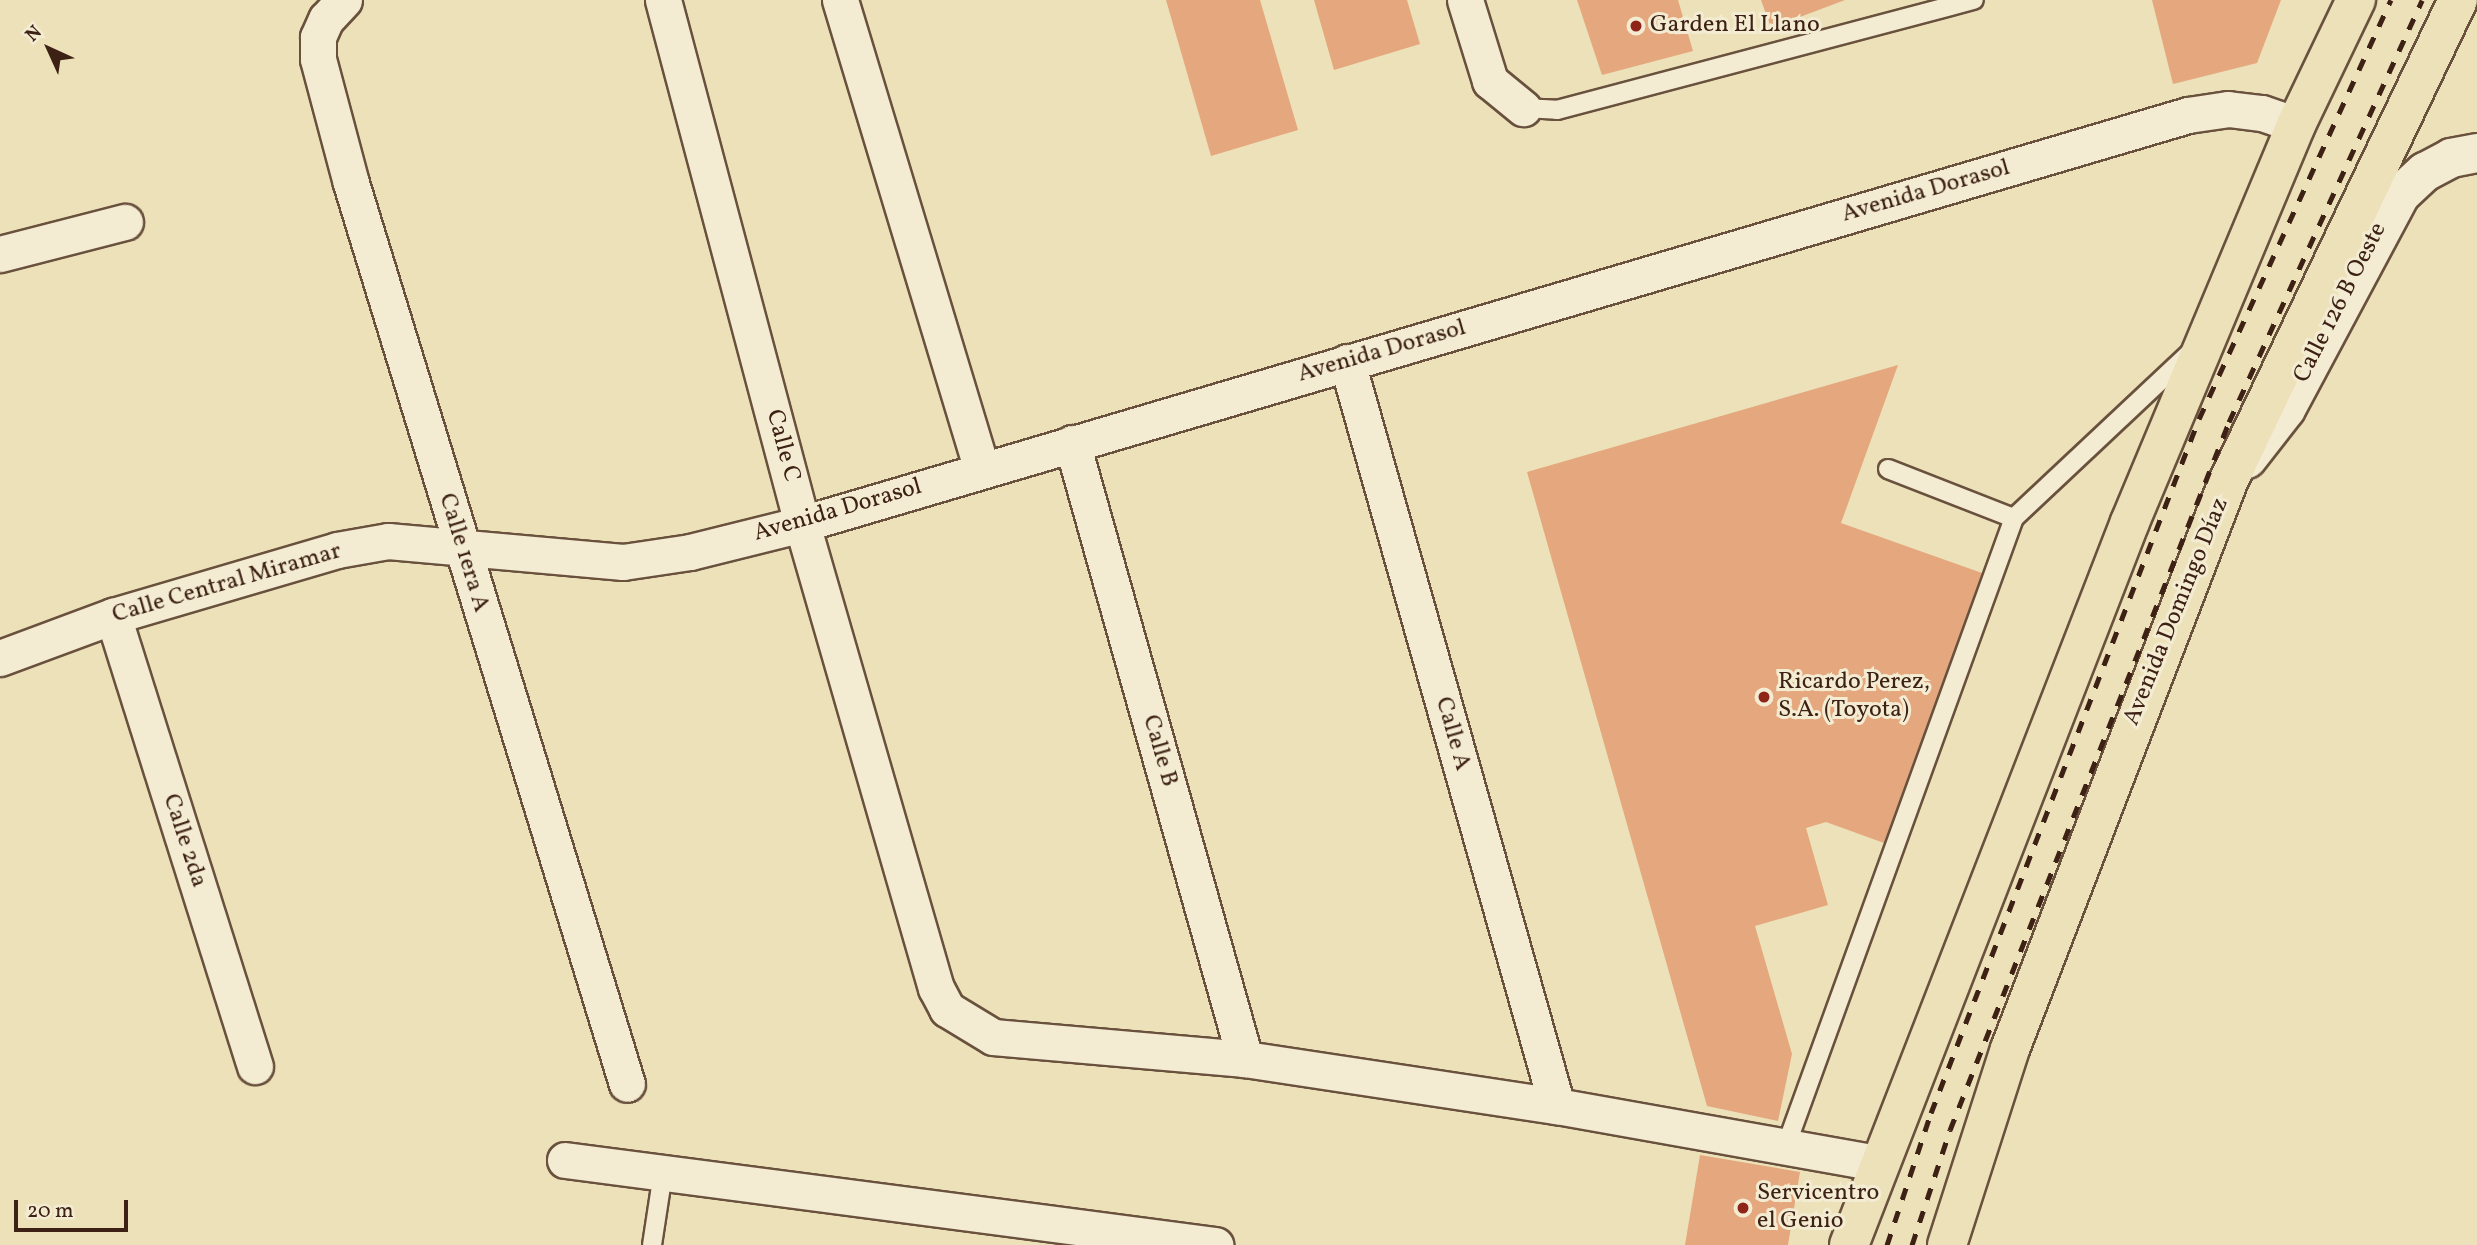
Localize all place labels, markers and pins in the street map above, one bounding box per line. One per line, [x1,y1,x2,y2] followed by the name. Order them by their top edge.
[1650,12,1820,40] place label: Garden El Llano
[1628,18,1644,34] marker: Garden El Llano
[1778,669,1930,725] place label: Ricardo Perez, S.A. (Toyota)
[1756,689,1772,705] marker: Ricardo Perez, S.A. (Toyota)
[1757,1180,1879,1236] place label: Servicentro el Genio
[1735,1200,1751,1216] marker: Servicentro el Genio

